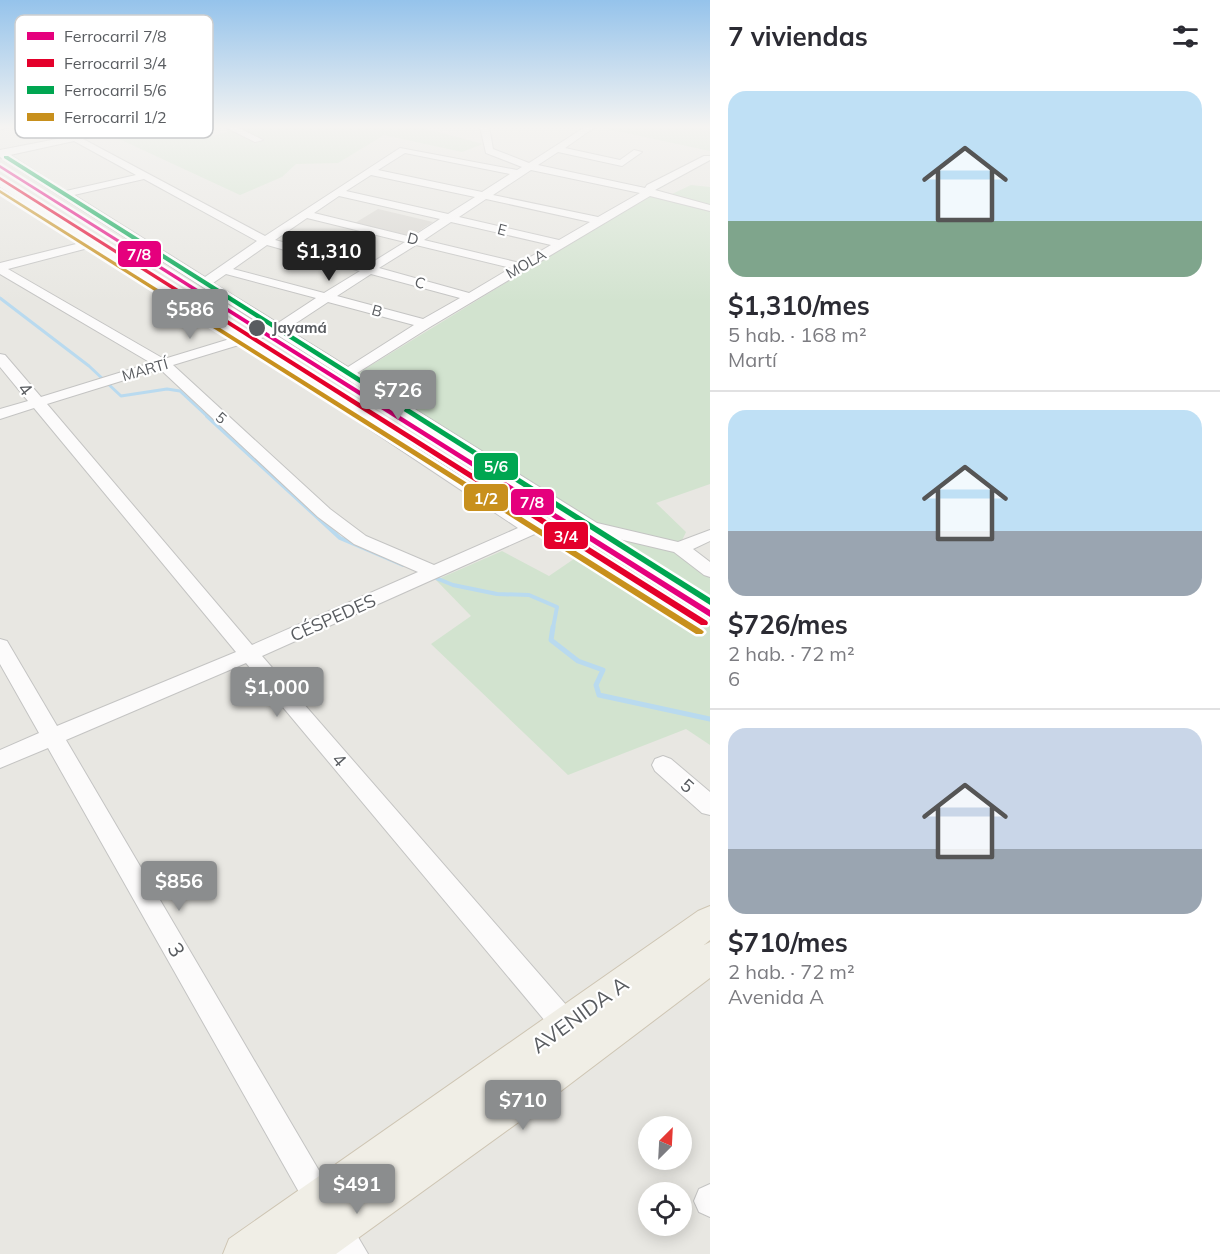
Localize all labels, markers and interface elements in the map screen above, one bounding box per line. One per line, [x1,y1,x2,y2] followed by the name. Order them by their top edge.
[15,15,213,138] legend
[728,20,868,53] text: 7 viviendas
[1169,20,1202,53] icon: filters
[64,26,167,46] text: Ferrocarril 7/8
[64,53,167,73] text: Ferrocarril 3/4
[64,80,167,100] text: Ferrocarril 5/6
[64,107,167,127] text: Ferrocarril 1/2
[911,130,1019,238] icon: home
[496,219,509,240] street label: E
[405,228,421,249] street label: D
[280,231,378,282] pin: $1,310
[297,238,361,263] text: $1,310
[117,240,162,268] line badge: 7/8
[127,244,152,264] text: 7/8
[502,244,549,283] street label: MOLA
[413,272,428,293] street label: C
[154,289,226,340] pin: $586
[728,289,870,322] text: $1,310/mes
[166,296,214,321] text: $586
[370,300,385,321] street label: B
[247,318,267,338] marker: Jayamá
[272,318,327,337] place label: Jayamá
[728,322,867,347] text: 5 hab. · 168 m²
[728,347,777,372] text: Martí
[120,354,171,385] street label: MARTÍ
[362,370,434,421] pin: $726
[13,377,38,400] street label: 4
[374,377,422,402] text: $726
[212,408,231,428] street label: 5
[911,449,1019,557] icon: home
[473,452,519,481] line badge: 5/6
[484,456,509,476] text: 5/6
[463,483,509,512] line badge: 1/2
[474,488,498,508] text: 1/2
[510,488,555,516] line badge: 7/8
[520,492,545,512] text: 7/8
[543,521,589,550] line badge: 3/4
[554,526,579,546] text: 3/4
[286,588,379,647] street label: CÉSPEDES
[728,608,848,641] text: $726/mes
[728,641,855,666] text: 2 hab. · 72 m²
[728,666,740,691] text: 6
[228,667,326,718] pin: $1,000
[245,674,309,699] text: $1,000
[327,748,352,771] street label: 4
[911,767,1019,875] icon: home
[676,773,699,798] street label: 5
[143,861,215,912] pin: $856
[155,868,203,893] text: $856
[728,926,848,959] text: $710/mes
[162,938,191,961] street label: 3
[728,959,855,984] text: 2 hab. · 72 m²
[526,970,634,1058] street label: AVENIDA A
[728,984,824,1009] text: Avenida A
[487,1080,559,1131] pin: $710
[499,1087,547,1112] text: $710
[638,1116,692,1170] north arrow
[638,1116,692,1236] map controls
[321,1164,393,1215] pin: $491
[333,1171,381,1196] text: $491
[638,1182,692,1236] button: locate

